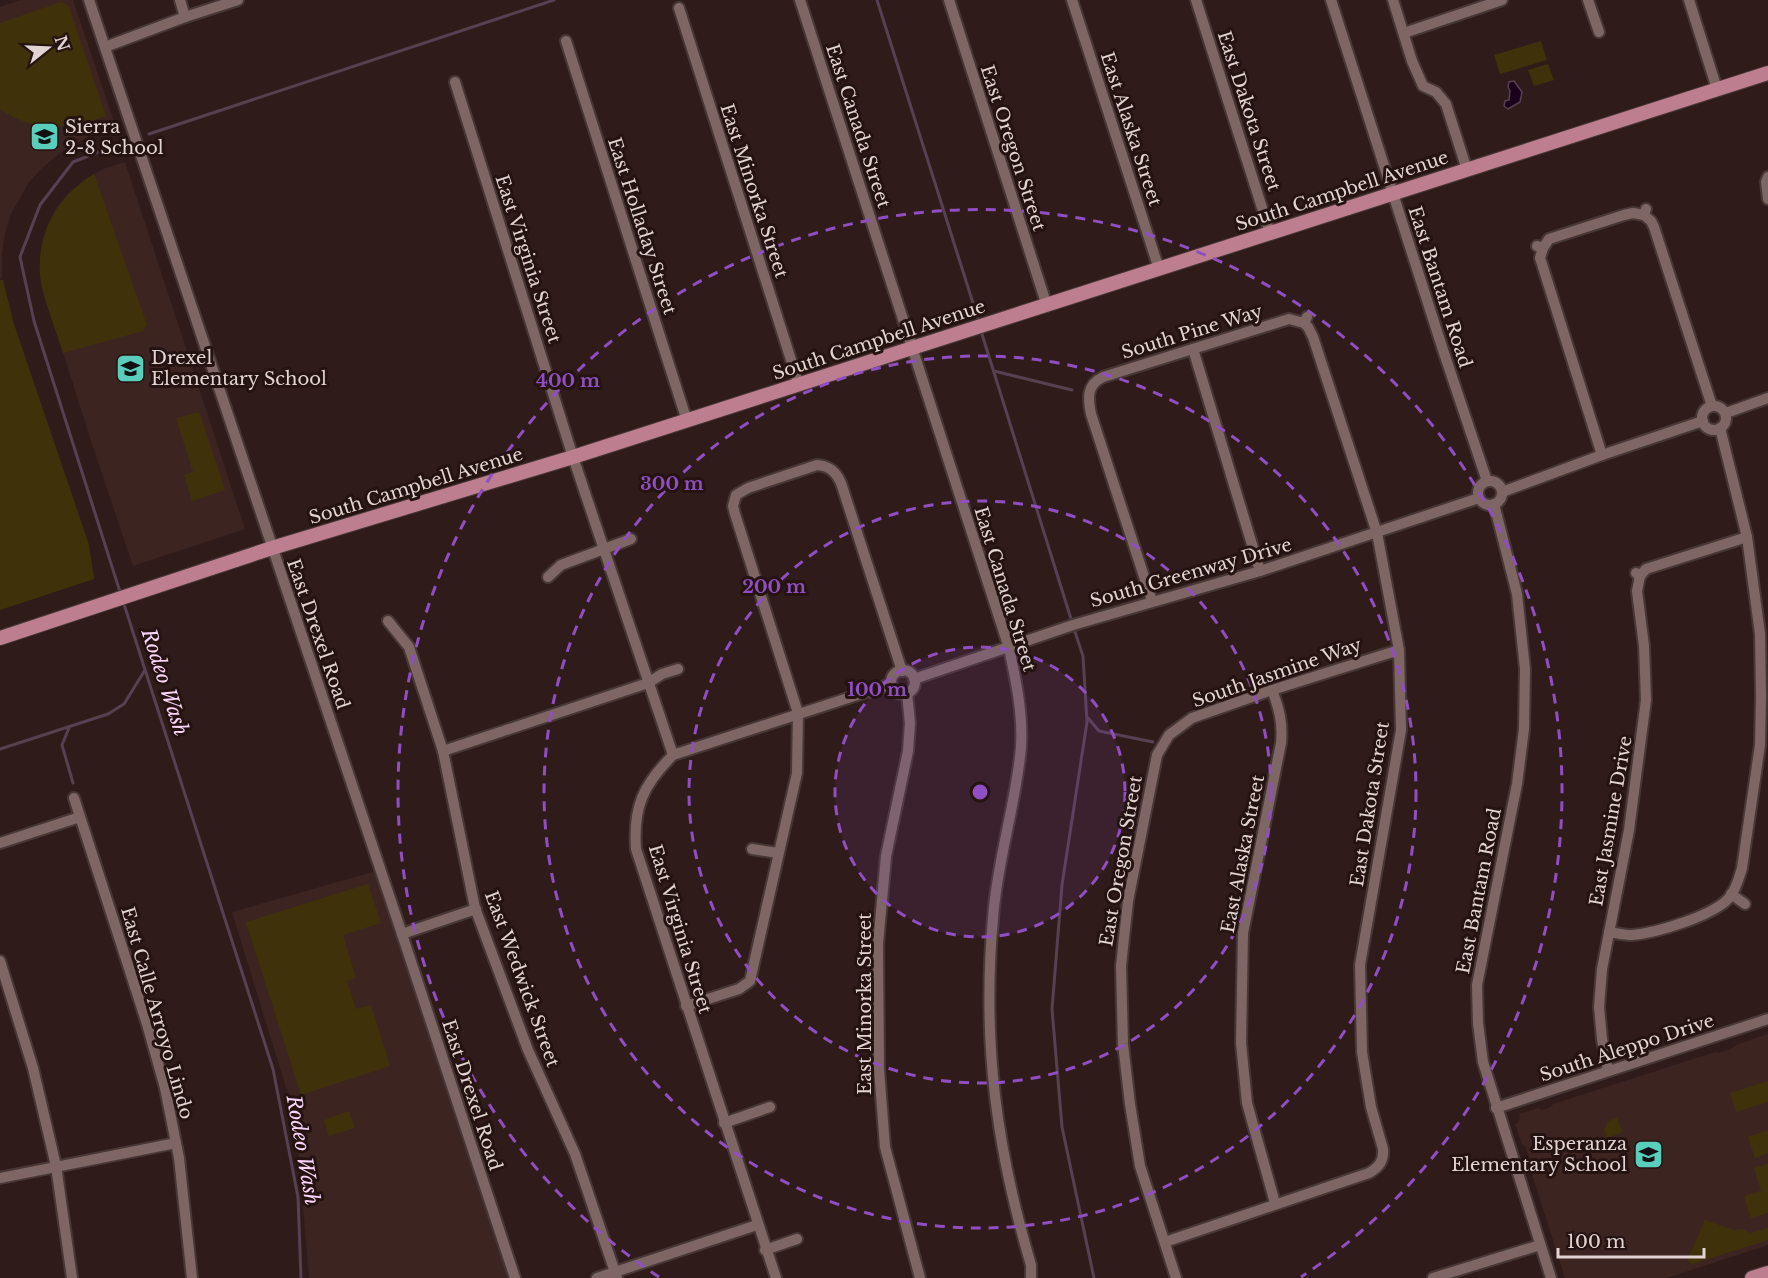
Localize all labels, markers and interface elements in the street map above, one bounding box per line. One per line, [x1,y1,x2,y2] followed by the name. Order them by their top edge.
[18,18,78,78] north arrow
[1213,28,1285,194] street label: East Dakota Street
[50,33,74,54] text: N
[821,41,895,211] street label: East Canada Street
[1096,49,1166,209] street label: East Alaska Street
[976,62,1050,234] street label: East Oregon Street
[715,101,793,281] street label: East Minorka Street
[65,116,164,159] place label: Sierra 2-8 School
[28,121,60,153] school or university icon: Sierra 2-8 School
[603,135,681,317] street label: East Holladay Street
[1233,146,1451,236] street label: South Campbell Avenue
[490,172,566,346] street label: East Virginia Street
[1404,203,1476,371] street label: East Bantam Road
[770,295,988,385] street label: South Campbell Avenue
[1119,300,1266,364] street label: South Pine Way
[151,347,327,390] place label: Drexel Elementary School
[114,352,146,384] school or university icon: Drexel Elementary School
[536,370,600,392] text: 400 m
[306,443,526,529] street label: South Campbell Avenue
[640,473,704,495] text: 300 m
[969,504,1041,674] street label: East Canada Street
[1088,534,1294,612] street label: South Greenway Drive
[282,556,354,712] street label: East Drexel Road
[742,576,806,598] text: 200 m
[136,624,194,739] water label: Rodeo Wash
[1189,634,1365,712] street label: South Jasmine Way
[847,679,907,701] text: 100 m
[1346,720,1394,888] street label: East Dakota Street
[1585,734,1637,908] street label: East Jasmine Drive
[1217,773,1269,935] street label: East Alaska Street
[1095,774,1147,948] street label: East Oregon Street
[970,782,990,802] centre of rings
[1452,806,1506,976] street label: East Bantam Road
[644,842,716,1016] street label: East Virginia Street
[480,888,564,1070] street label: East Wedwick Street
[116,904,198,1122] street label: East Calle Arroyo Lindo
[854,913,876,1095] street label: East Minorka Street
[1537,1009,1717,1087] street label: South Aleppo Drive
[437,1017,507,1173] street label: East Drexel Road
[281,1092,324,1207] water label: Rodeo Wash
[1451,1133,1627,1176] place label: Esperanza Elementary School
[1632,1138,1664,1170] school or university icon: Esperanza Elementary School
[1558,1221,1704,1259] scale bar
[1567,1231,1625,1253] text: 100 m

